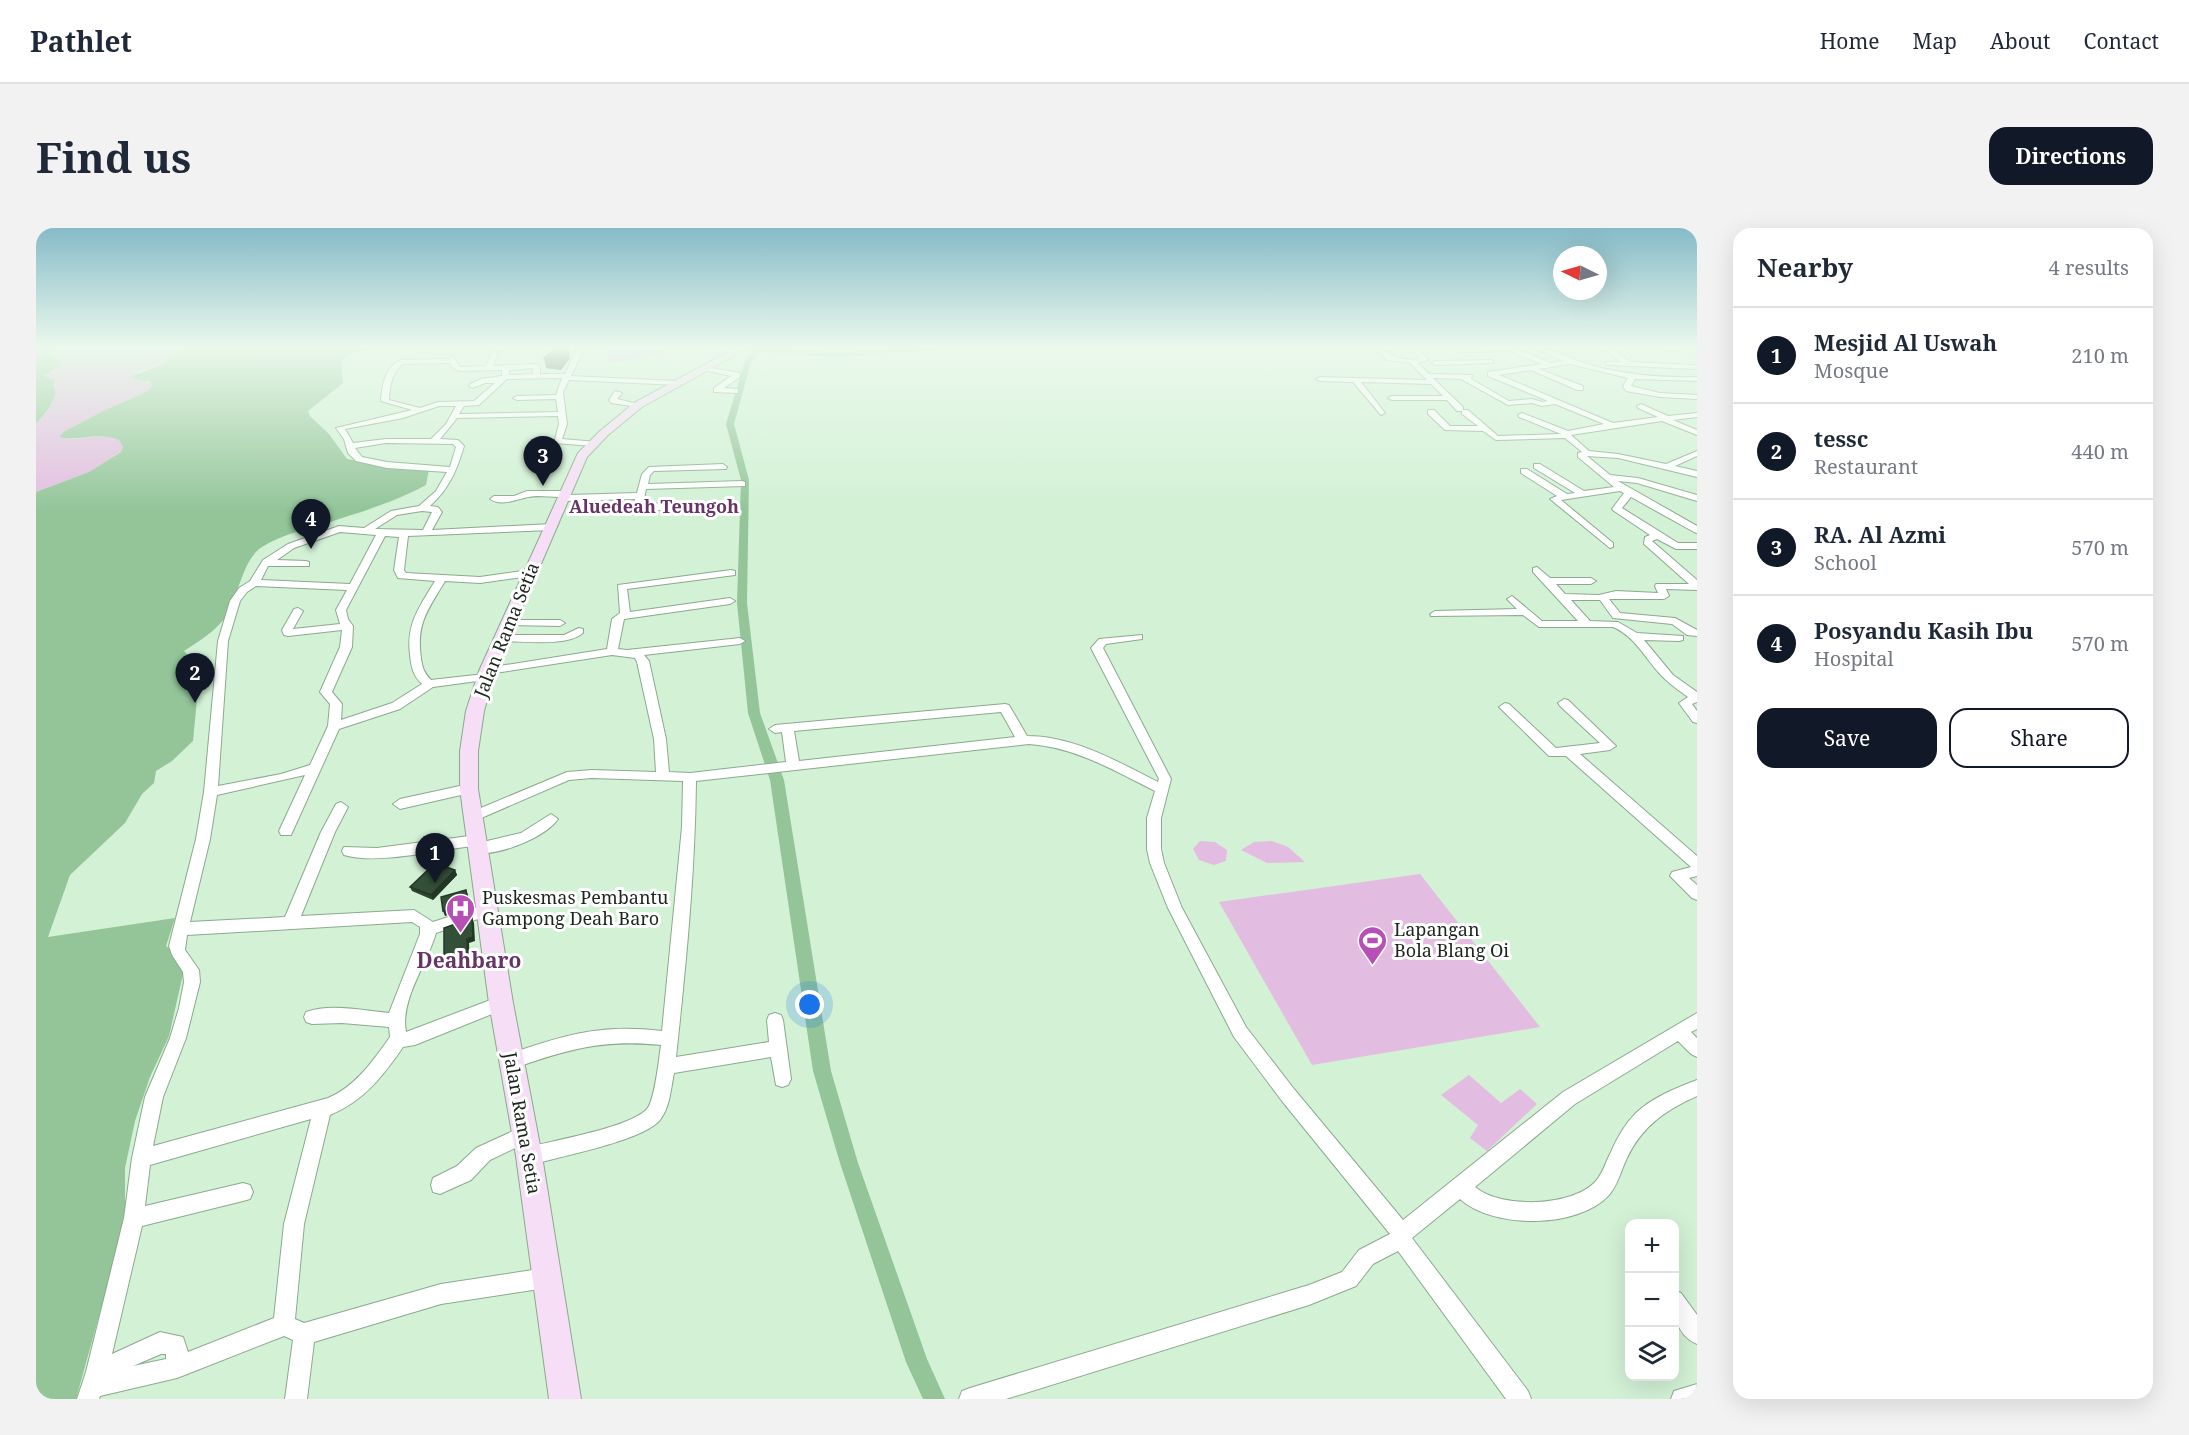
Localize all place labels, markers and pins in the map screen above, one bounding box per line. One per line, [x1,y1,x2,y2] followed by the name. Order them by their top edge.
[524,436,562,486] pin: 3
[292,500,330,549] pin: 4
[176,654,214,703] pin: 2
[416,834,454,883] pin: 1
[482,885,669,930] place label: Puskesmas Pembantu Gampong Deah Baro
[445,892,477,934] hospital icon: Puskesmas Pembantu Gampong Deah Baro
[1394,917,1509,962] place label: Lapangan Bola Blang Oi
[1357,924,1389,966] sports icon: Lapangan Bola Blang Oi

